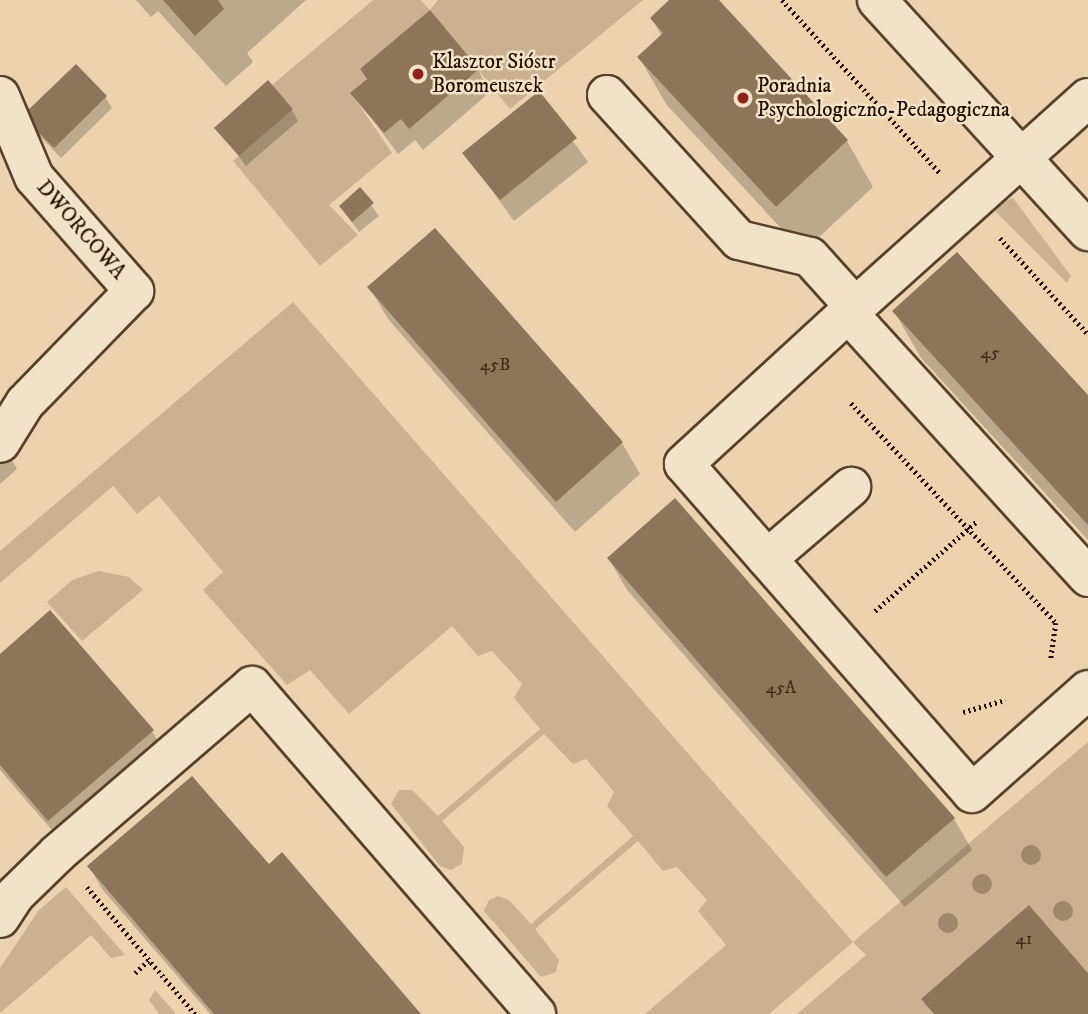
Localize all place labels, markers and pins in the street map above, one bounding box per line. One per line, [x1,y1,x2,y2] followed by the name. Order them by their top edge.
[432,49,555,99] place label: Klasztor Sióstr Boromeuszek
[410,66,426,82] marker: Klasztor Sióstr Boromeuszek
[757,73,1010,123] place label: Poradnia Psychologiczno-Pedagogiczna
[735,90,751,106] marker: Poradnia Psychologiczno-Pedagogiczna

